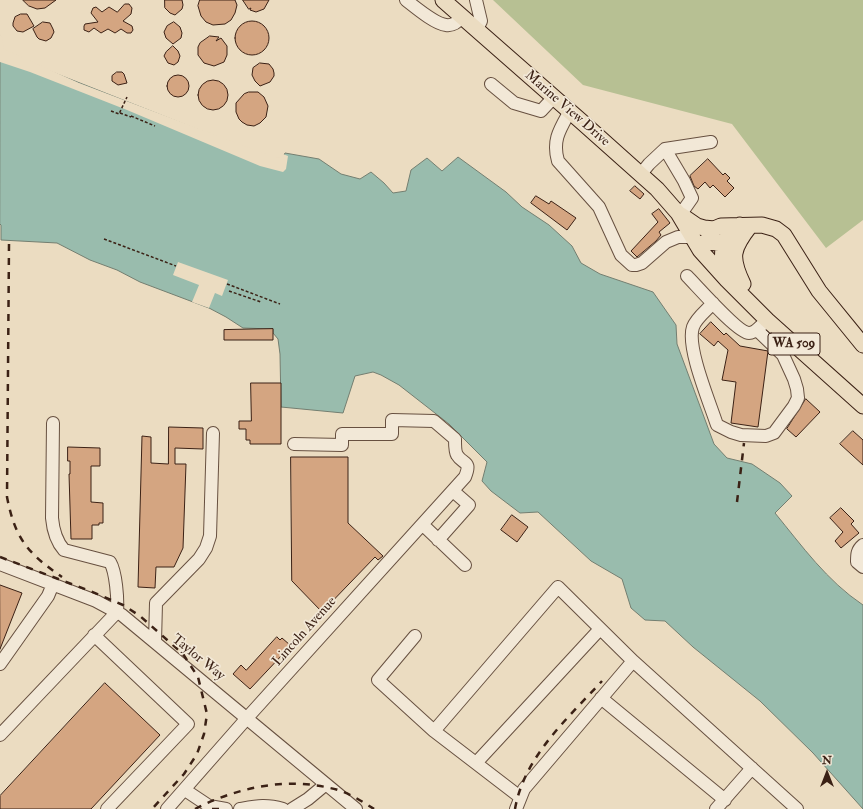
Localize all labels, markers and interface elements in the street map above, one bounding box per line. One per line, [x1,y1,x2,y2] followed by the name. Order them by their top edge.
[521,68,613,150] street label: Marine View Drive
[768,333,820,355] road number: WA 509
[269,594,341,670] street label: Lincoln Avenue
[168,631,228,685] street label: Taylor Way
[807,753,847,793] north arrow
[822,754,832,767] text: N

